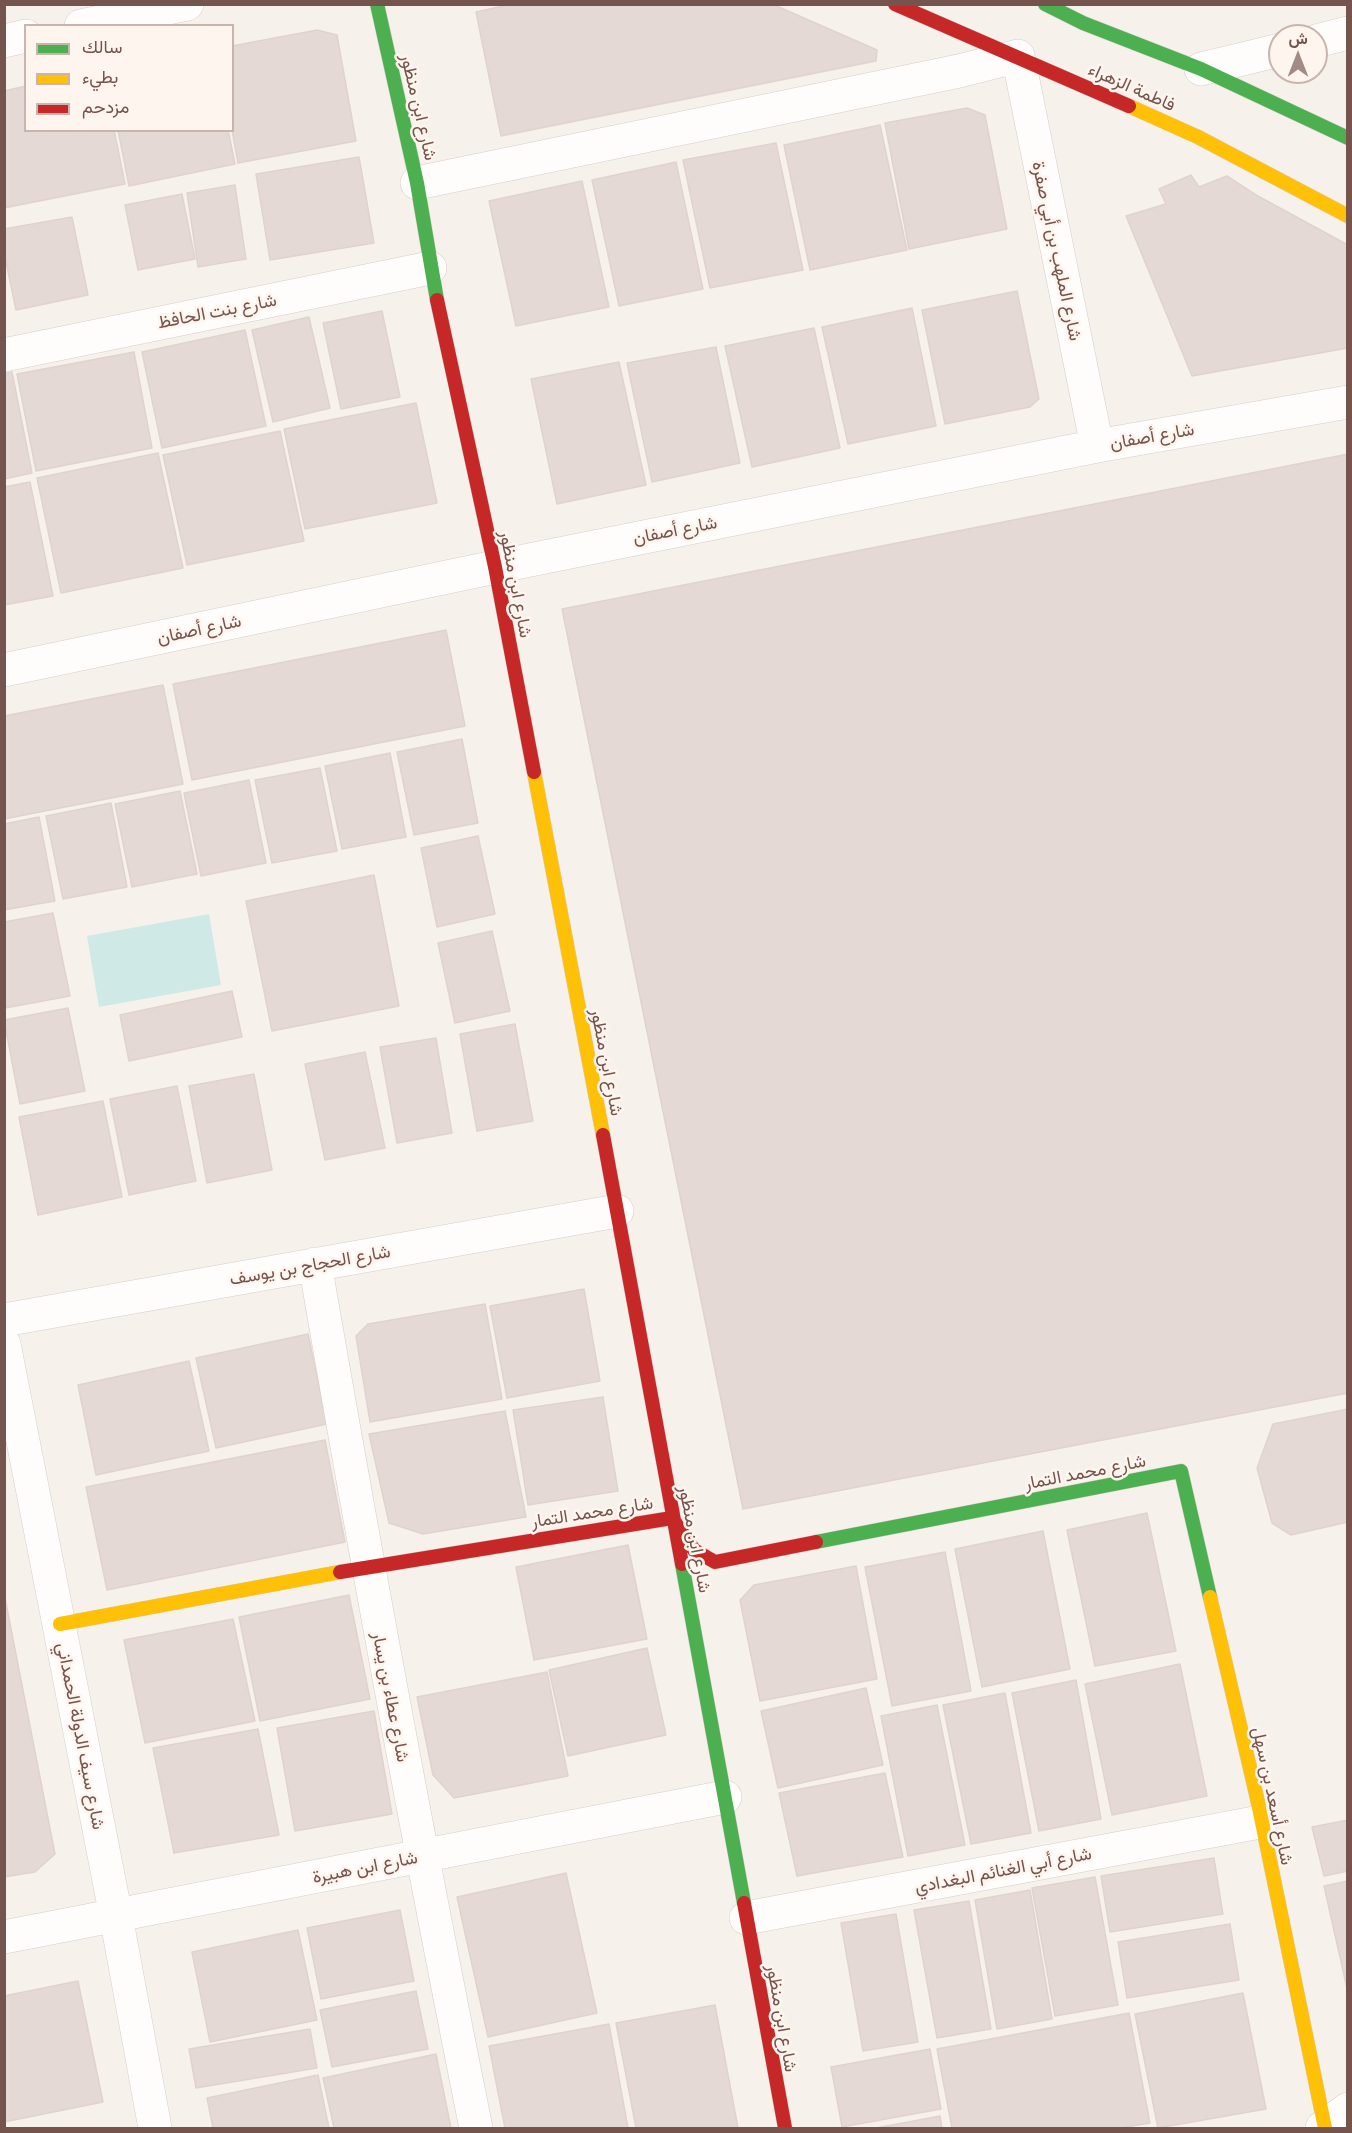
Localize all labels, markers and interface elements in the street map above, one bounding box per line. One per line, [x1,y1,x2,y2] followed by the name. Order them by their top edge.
[24,24,234,132] legend
[1268,24,1328,84] north arrow
[1288,29,1308,47] text: ش
[82,36,122,56] text: سالك
[396,52,442,162] street label: شارع ابن منظور
[1085,58,1179,116] street label: فاطمة الزهراء
[82,66,118,86] text: بطيء
[82,96,129,116] text: مزدحم
[1027,159,1087,343] street label: شارع الملهب بن أبي صفرة
[156,289,278,333] street label: شارع بنت الحافظ
[1108,418,1196,454] street label: شارع أصفان
[631,511,719,549] street label: شارع أصفان
[495,528,537,640] street label: شارع ابن منظور
[155,610,243,648] street label: شارع أصفان
[586,1006,628,1118] street label: شارع ابن منظور
[228,1240,392,1290] street label: شارع الحجاج بن يوسف
[1022,1450,1148,1494] street label: شارع محمد التمار
[674,1483,716,1595] street label: شارع ابن منظور
[529,1492,655,1532] street label: شارع محمد التمار
[368,1630,414,1764] street label: شارع عطاء بن يسار
[52,1641,110,1831] street label: شارع سيف الدولة الحمداني
[1248,1725,1298,1867] street label: شارع أسعد بن سهل
[913,1842,1093,1898] street label: شارع أبي الغنائم البغدادي
[311,1846,419,1888] street label: شارع ابن هبيرة
[762,1963,802,2073] street label: شارع ابن منظور

